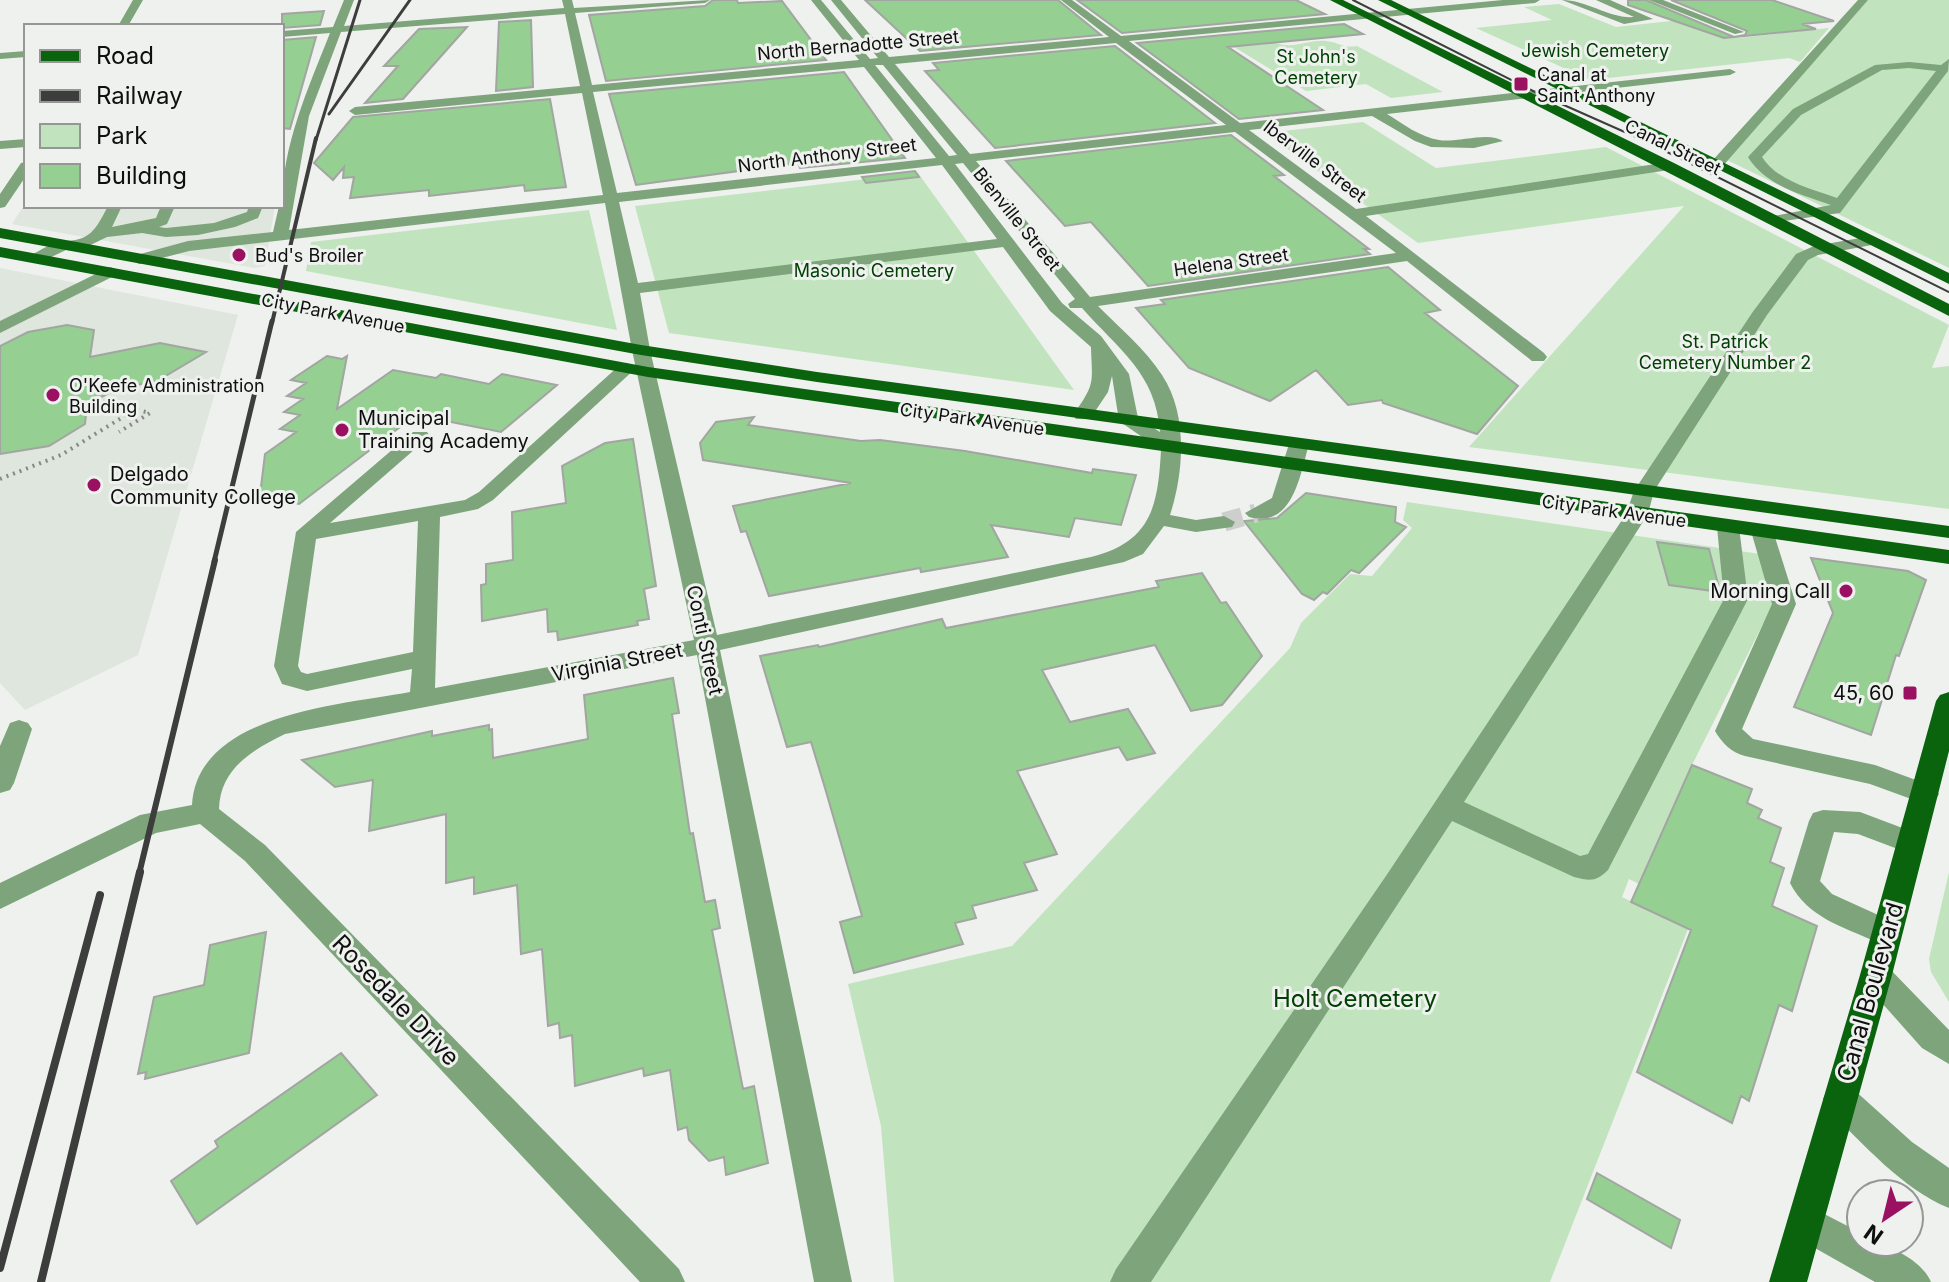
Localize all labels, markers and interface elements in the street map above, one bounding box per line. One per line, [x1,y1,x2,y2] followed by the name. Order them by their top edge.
[24,24,284,208] legend
[756,26,960,64] street label: North Bernadotte Street
[1521,40,1669,61] park label: Jewish Cemetery
[96,41,154,70] text: Road
[1274,46,1358,88] park label: St John's Cemetery
[1537,64,1655,106] place label: Canal at Saint Anthony
[1512,75,1530,93] marker: Canal at Saint Anthony
[96,81,183,110] text: Railway
[1622,115,1725,179] street label: Canal Street
[1260,116,1371,206] street label: Iberville Street
[96,121,147,150] text: Park
[737,134,918,176] street label: North Anthony Street
[96,161,187,190] text: Building
[969,163,1065,275] street label: Bienville Street
[1172,244,1290,280] street label: Helena Street
[255,245,364,266] place label: Bud's Broiler
[230,246,248,264] marker: Bud's Broiler
[794,260,954,281] park label: Masonic Cemetery
[259,289,407,337] street label: City Park Avenue
[1639,331,1811,373] park label: St. Patrick Cemetery Number 2
[69,375,265,417] place label: O'Keefe Administration Building
[44,386,62,404] marker: O'Keefe Administration Building
[898,398,1046,440] street label: City Park Avenue
[358,406,529,453] place label: Municipal Training Academy
[333,421,351,439] marker: Municipal Training Academy
[110,462,296,509] place label: Delgado Community College
[85,476,103,494] marker: Delgado Community College
[1540,490,1688,532] street label: City Park Avenue
[1710,579,1830,603] place label: Morning Call
[1837,582,1855,600] marker: Morning Call
[682,583,728,698] street label: Conti Street
[549,637,685,686] street label: Virginia Street
[1833,681,1894,705] place label: 45, 60
[1901,684,1919,702] marker: 45, 60
[1831,899,1909,1085] street label: Canal Boulevard
[326,929,466,1071] street label: Rosedale Drive
[1273,984,1437,1013] park label: Holt Cemetery
[1845,1178,1925,1258] north arrow
[1859,1219,1888,1250] text: N

